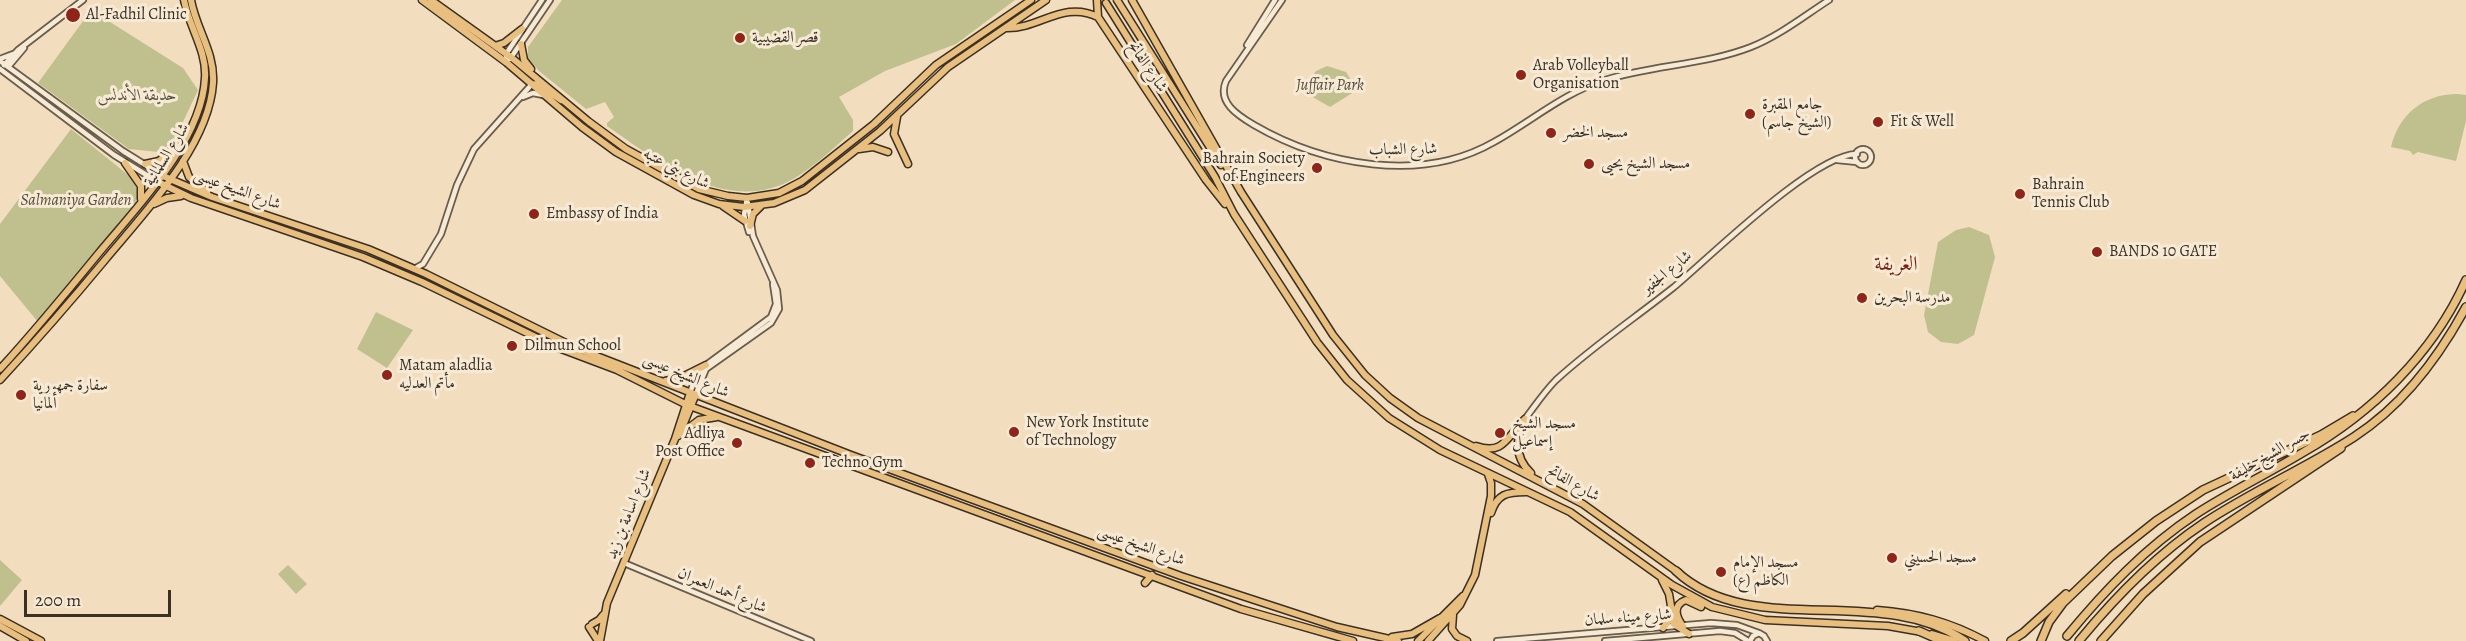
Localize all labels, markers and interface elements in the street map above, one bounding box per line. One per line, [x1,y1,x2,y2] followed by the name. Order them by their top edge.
[86,5,187,25] place label: Al-Fadhil Clinic
[64,6,82,24] marker: Al-Fadhil Clinic
[752,28,819,48] place label: قصر القضيبية
[733,31,747,45] marker: قصر القضيبية
[1123,38,1171,96] street label: شارع الفاتح
[1533,56,1629,94] place label: Arab Volleyball Organisation
[1514,68,1528,82] marker: Arab Volleyball Organisation
[1296,76,1364,96] park label: Juffair Park
[97,86,177,106] park label: حديقة الأندلس
[1762,95,1831,133] place label: جامع المقبرة (الشيخ جاسم)
[1743,107,1757,121] marker: جامع المقبرة (الشيخ جاسم)
[1890,112,1954,132] place label: Fit & Well
[1871,115,1885,129] marker: Fit & Well
[140,120,194,190] street label: شارع السلمانية
[1563,123,1628,143] place label: مسجد الخضر
[1544,126,1558,140] marker: مسجد الخضر
[1368,140,1438,160] street label: شارع الشباب
[640,144,712,194] street label: شارع بني عتبه
[1203,149,1305,187] place label: Bahrain Society of Engineers
[1601,154,1690,174] place label: مسجد الشيخ يحيى
[1582,157,1596,171] marker: مسجد الشيخ يحيى
[1310,161,1324,175] marker: Bahrain Society of Engineers
[191,165,283,215] street label: شارع الشيخ عيسى
[2032,175,2109,213] place label: Bahrain Tennis Club
[2013,187,2027,201] marker: Bahrain Tennis Club
[20,191,132,211] park label: Salmaniya Garden
[546,204,658,224] place label: Embassy of India
[527,207,541,221] marker: Embassy of India
[2109,242,2217,262] place label: BANDS 10 GATE
[2090,245,2104,259] marker: BANDS 10 GATE
[1638,247,1696,299] street label: شارع الجفير
[1874,253,1918,277] district label: الغريفة
[1874,288,1951,308] place label: مدرسة البحرين
[1855,291,1869,305] marker: مدرسة البحرين
[524,336,621,356] place label: Dilmun School
[505,339,519,353] marker: Dilmun School
[640,349,732,403] street label: شارع الشيخ عيسى
[399,356,492,394] place label: Matam aladlia مأتم العدليه
[380,368,394,382] marker: Matam aladlia مأتم العدليه
[33,376,108,414] place label: سفارة جمهورية ألمانيا
[14,388,28,402] marker: سفارة جمهورية ألمانيا
[1026,413,1149,451] place label: New York Institute of Technology
[1512,414,1576,452] place label: مسجد الشيخ إسماعيل
[655,424,725,462] place label: Adliya Post Office
[2226,424,2314,486] street label: جسر الشيخ خليفة
[1007,425,1021,439] marker: New York Institute of Technology
[1493,426,1507,440] marker: مسجد الشيخ إسماعيل
[730,436,744,450] marker: Adliya Post Office
[822,453,903,473] place label: Techno Gym
[803,456,817,470] marker: Techno Gym
[1543,462,1603,506] street label: شارع الفاتح
[602,466,656,562] street label: شارع اسامة بن زيد
[1095,521,1187,571] street label: شارع الشيخ عيسى
[1904,548,1977,568] place label: مسجد الحسيني
[1885,551,1899,565] marker: مسجد الحسيني
[1733,553,1798,591] place label: مسجد الإمام الكاظم (ع)
[675,564,769,618] street label: شارع أحمد العمران
[1714,565,1728,579] marker: مسجد الإمام الكاظم (ع)
[27,578,174,616] scale bar
[35,588,81,612] text: 200 m
[1584,605,1672,631] street label: شارع ميناء سلمان

